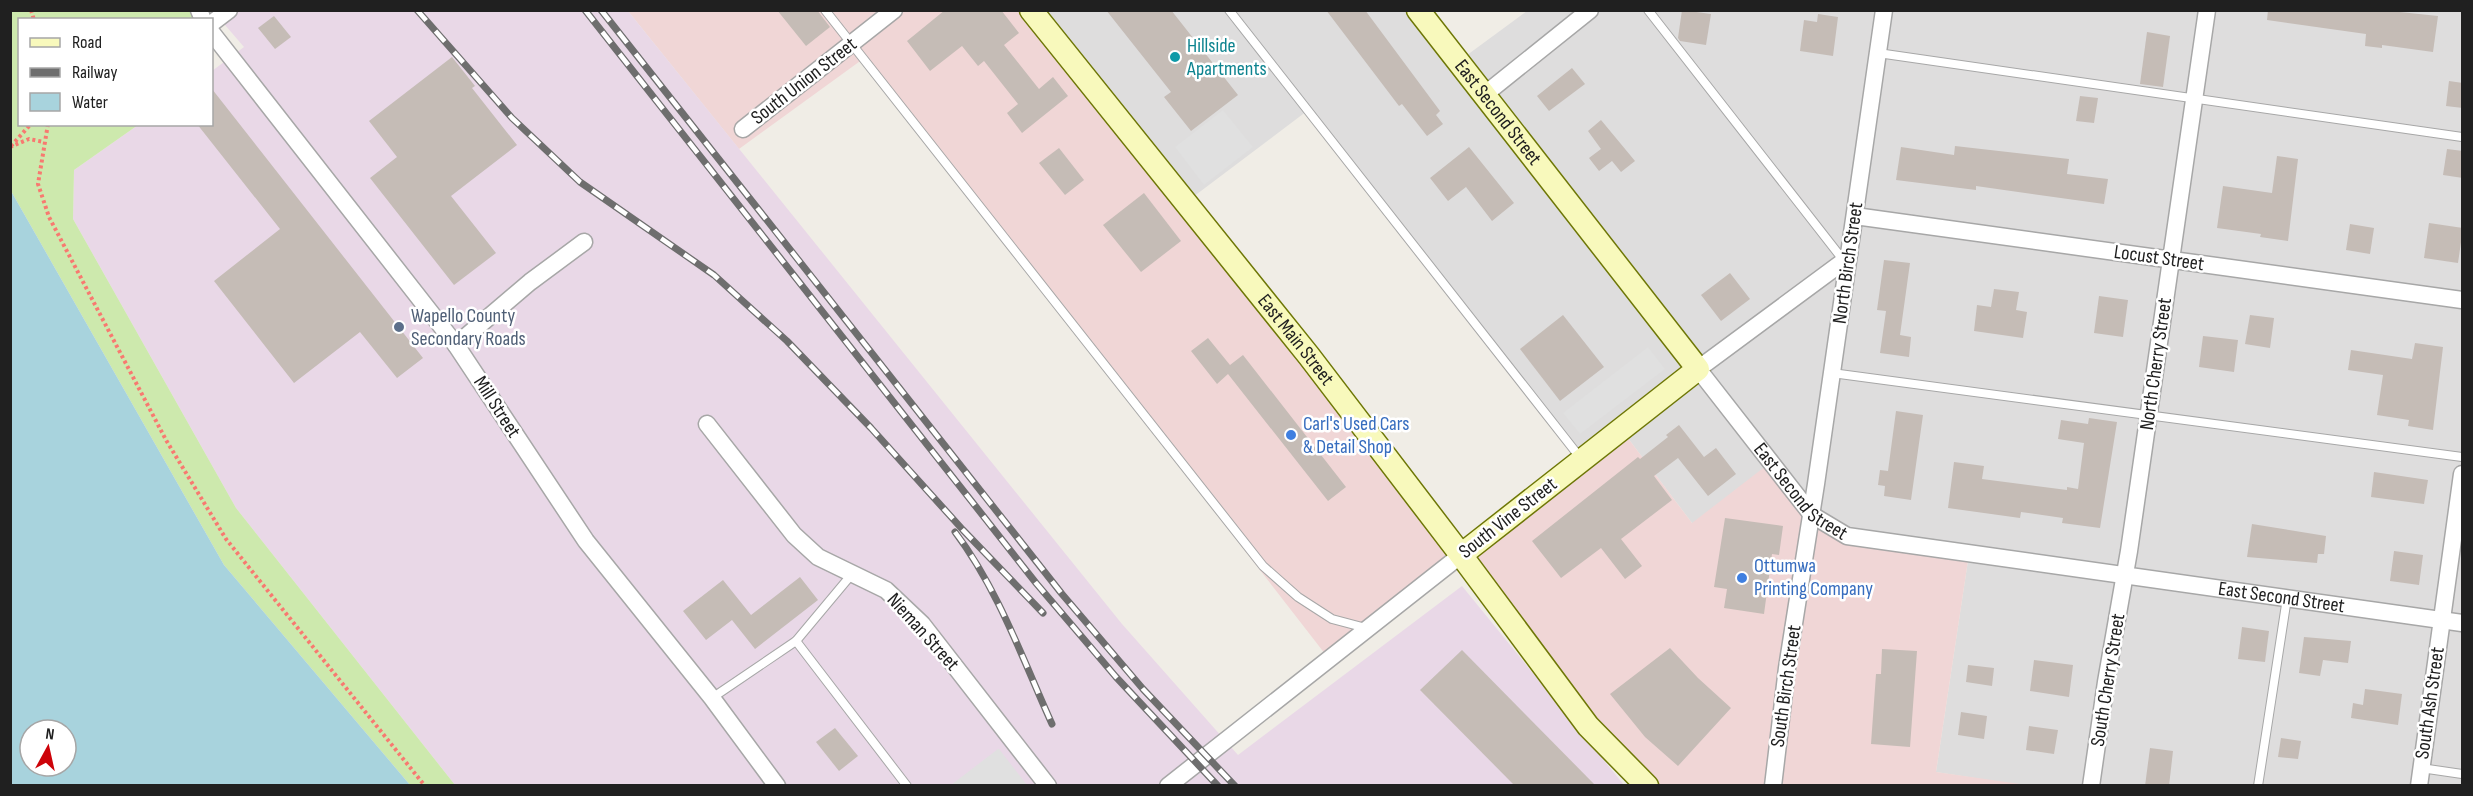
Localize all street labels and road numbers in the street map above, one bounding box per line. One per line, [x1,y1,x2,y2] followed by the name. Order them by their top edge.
[746,32,862,130] street label: South Union Street
[1449,55,1547,170] street label: East Second Street
[1828,201,1868,325] street label: North Birch Street
[2113,240,2205,276] street label: Locust Street
[1252,290,1339,390] street label: East Main Street
[2135,296,2177,432] street label: North Cherry Street
[468,372,526,442] street label: Mill Street
[1748,438,1852,545] street label: East Second Street
[1454,472,1562,564] street label: South Vine Street
[2217,577,2346,618] street label: East Second Street
[882,588,964,676] street label: Nieman Street
[2086,612,2130,748] street label: South Cherry Street
[1766,623,1806,749] street label: South Birch Street
[2410,645,2450,761] street label: South Ash Street

